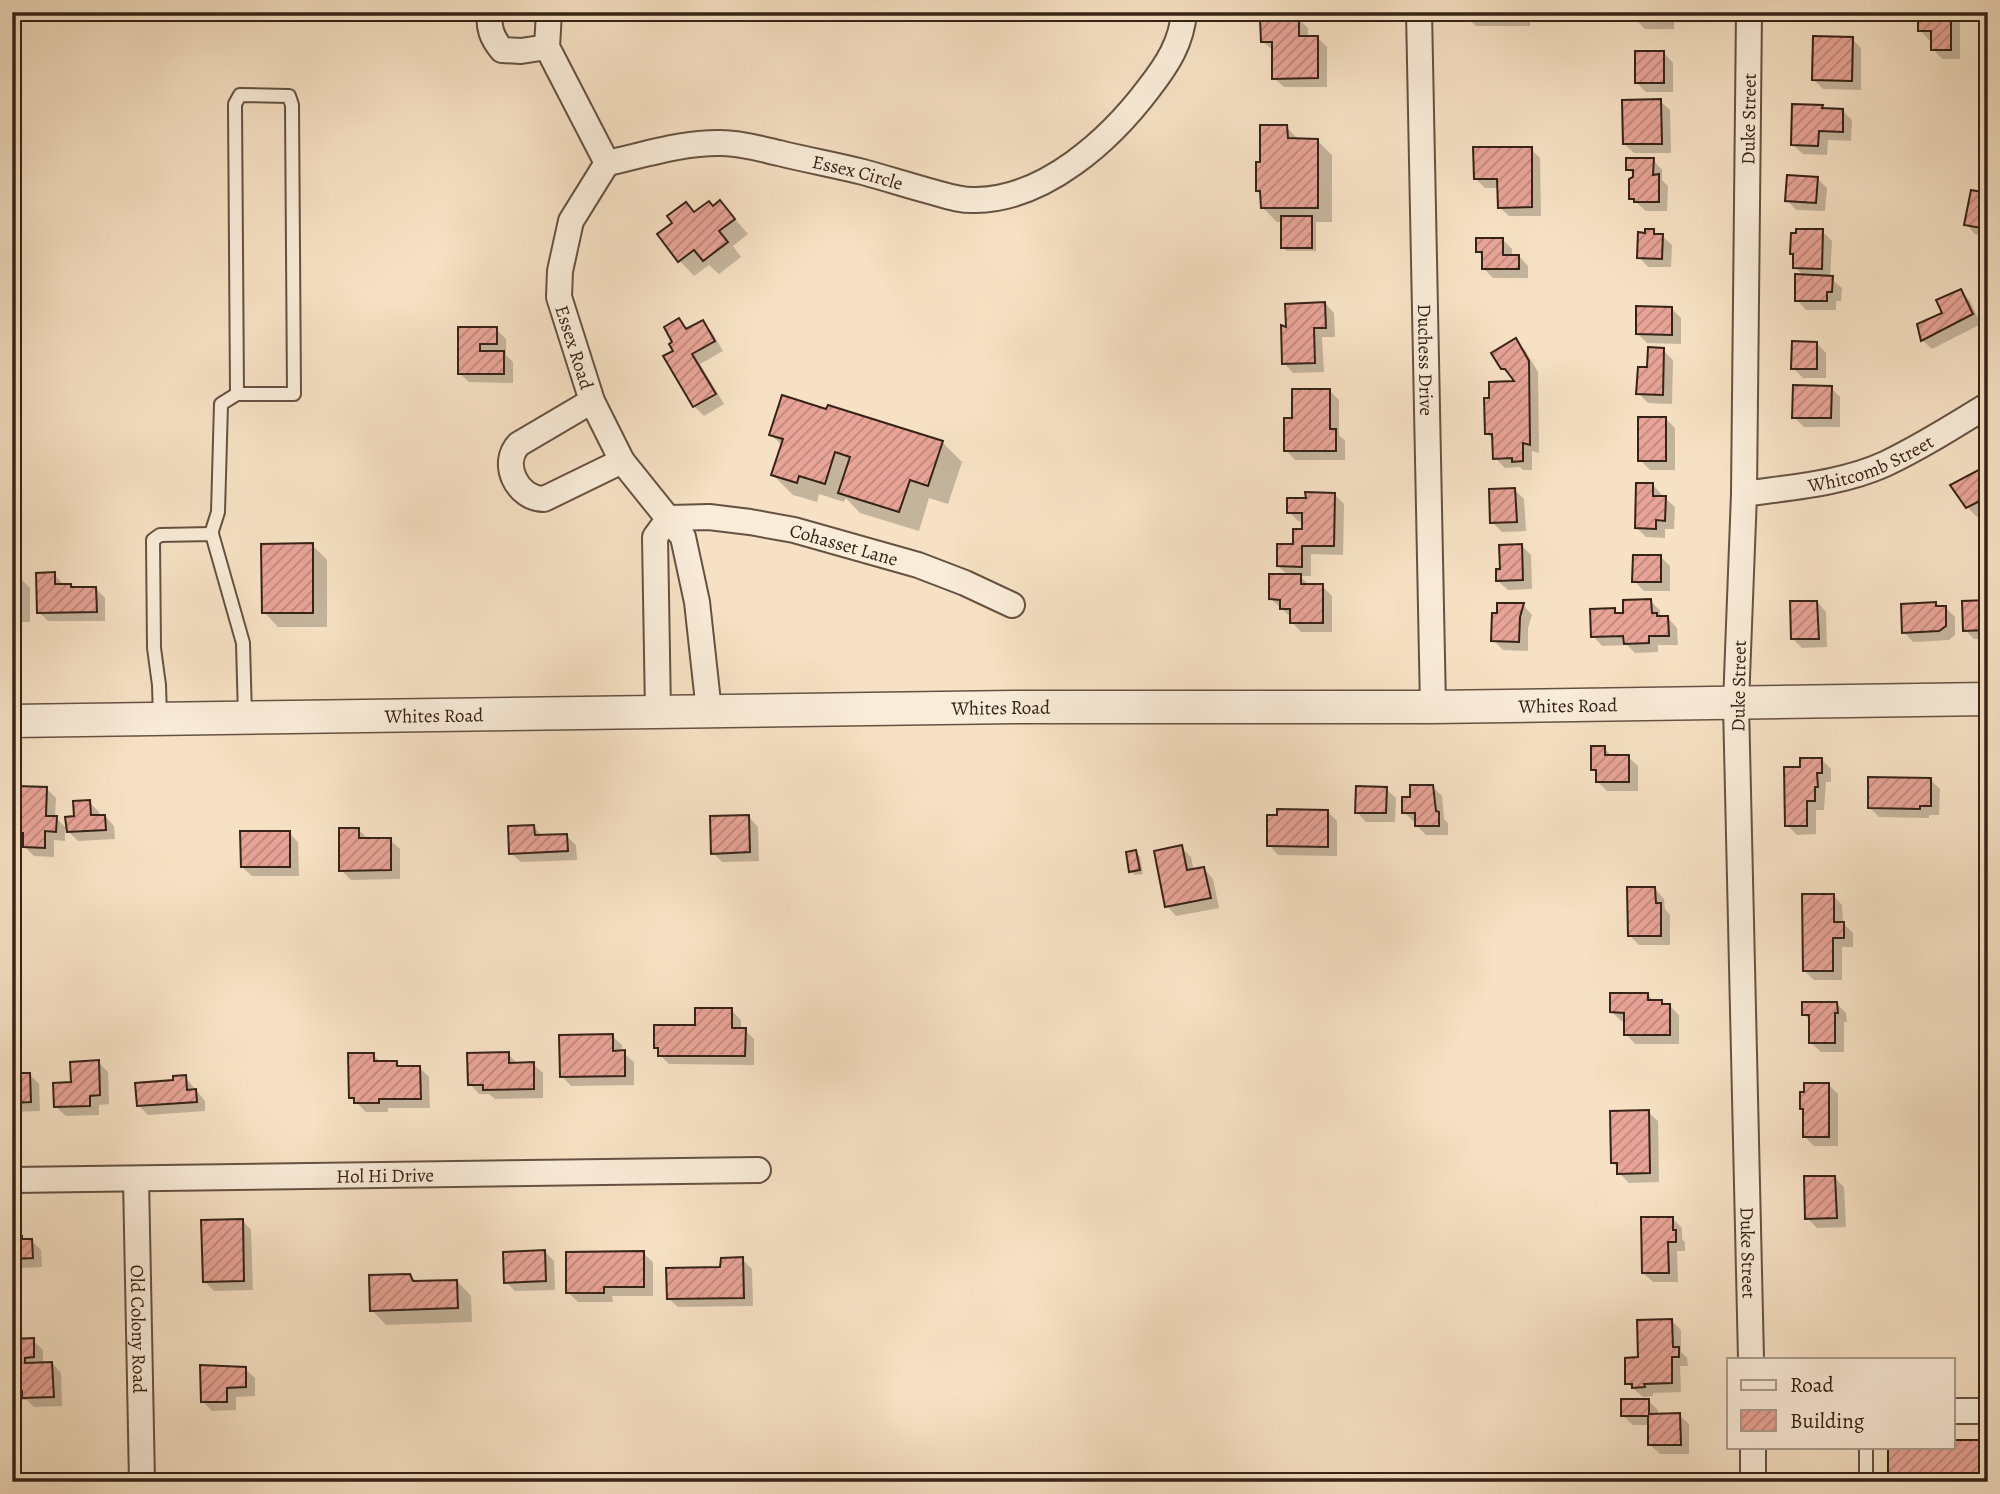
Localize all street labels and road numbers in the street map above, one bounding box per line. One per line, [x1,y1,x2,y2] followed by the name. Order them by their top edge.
[1735,73,1763,165] street label: Duke Street
[810,149,906,197] street label: Essex Circle
[548,302,600,394] street label: Essex Road
[1411,304,1439,416] street label: Duchess Drive
[1805,429,1938,499] street label: Whitcomb Street
[787,517,901,573] street label: Cohasset Lane
[1725,640,1753,732] street label: Duke Street
[1517,692,1618,720] street label: Whites Road
[950,695,1051,722] street label: Whites Road
[383,702,484,730] street label: Whites Road
[336,1162,434,1190] street label: Hol Hi Drive
[1734,1207,1762,1299] street label: Duke Street
[124,1264,152,1394] street label: Old Colony Road

